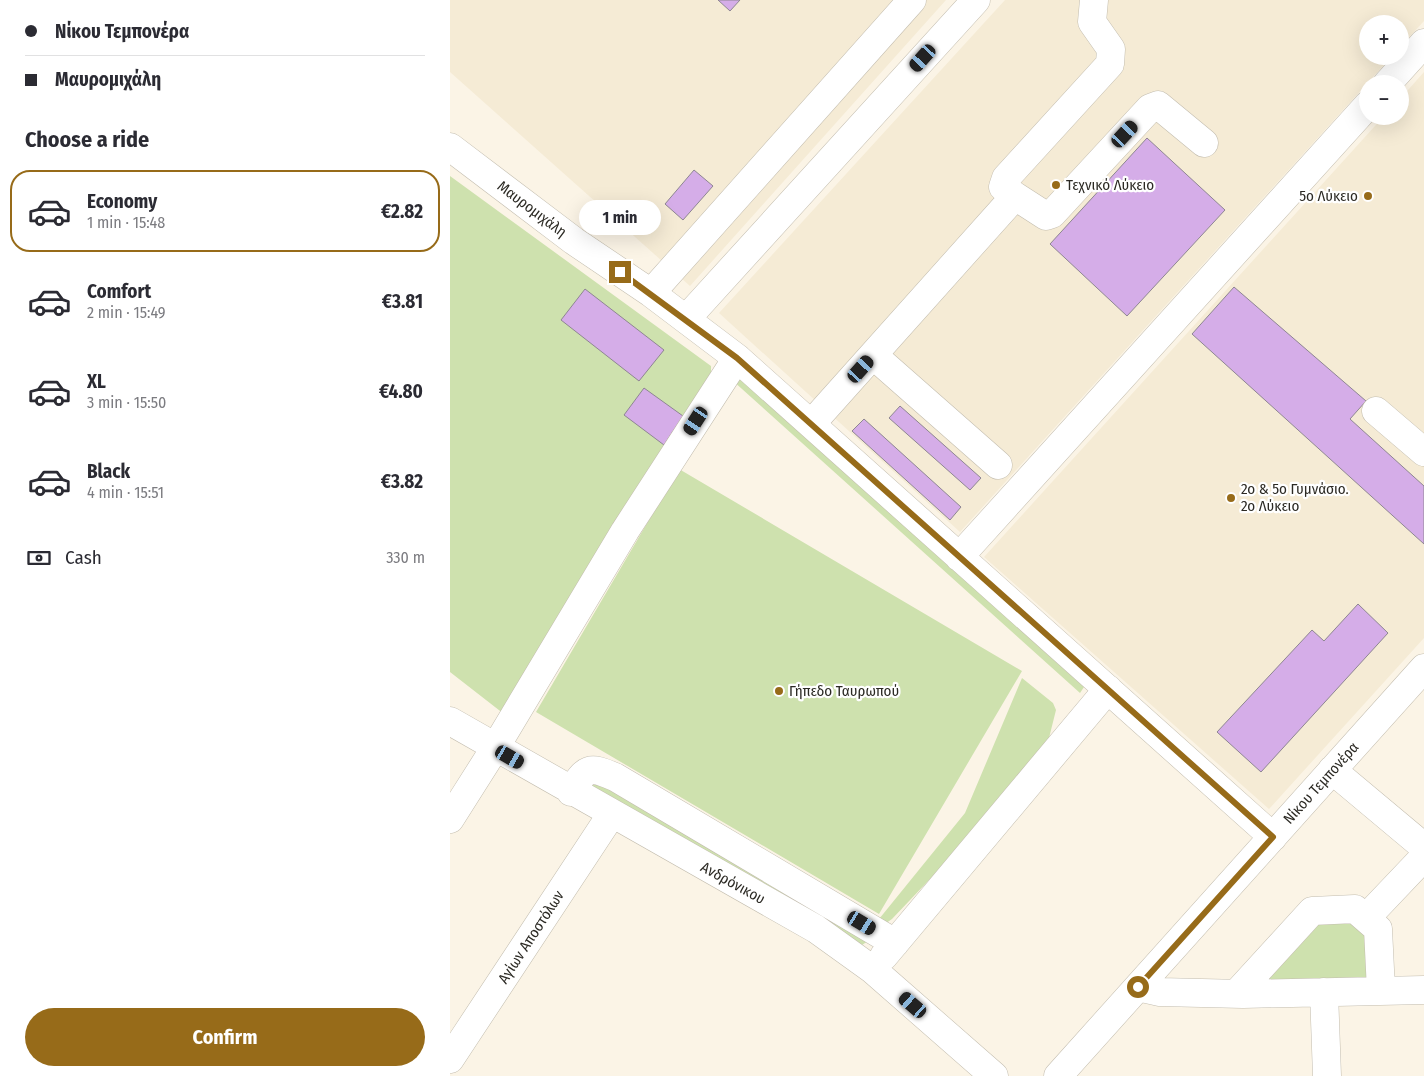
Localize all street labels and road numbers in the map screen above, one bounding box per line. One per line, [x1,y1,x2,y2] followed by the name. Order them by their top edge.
[494,177,570,241] street label: Μαυρομιχάλη
[1280,738,1362,828] street label: Νίκου Τεμπονέρα
[698,858,768,908] street label: Ανδρόνικου
[494,887,568,987] street label: Αγίων Αποστόλων

